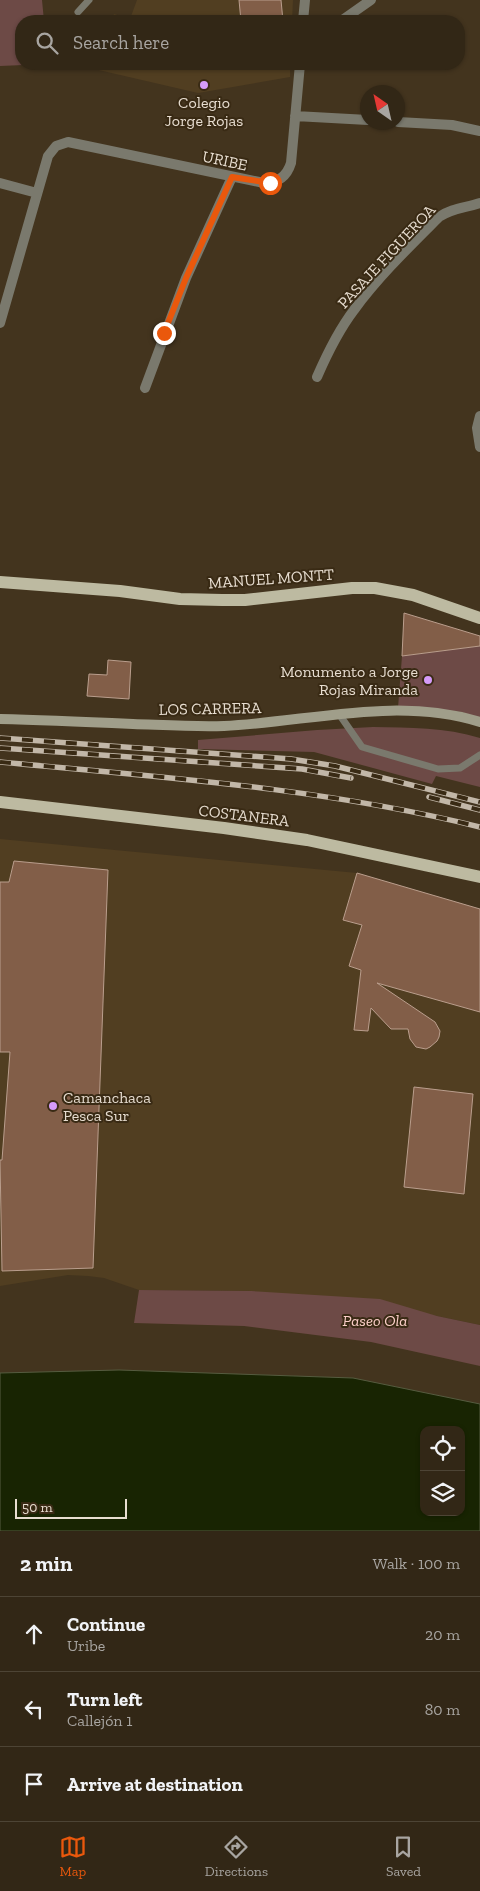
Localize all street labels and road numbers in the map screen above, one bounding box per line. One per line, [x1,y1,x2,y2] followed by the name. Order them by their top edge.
[201,146,249,175] street label: URIBE
[333,200,440,312] street label: PASAJE FIGUEROA
[207,565,335,592] street label: MANUEL MONTT
[159,698,262,719] street label: LOS CARRERA
[197,800,291,831] street label: COSTANERA

